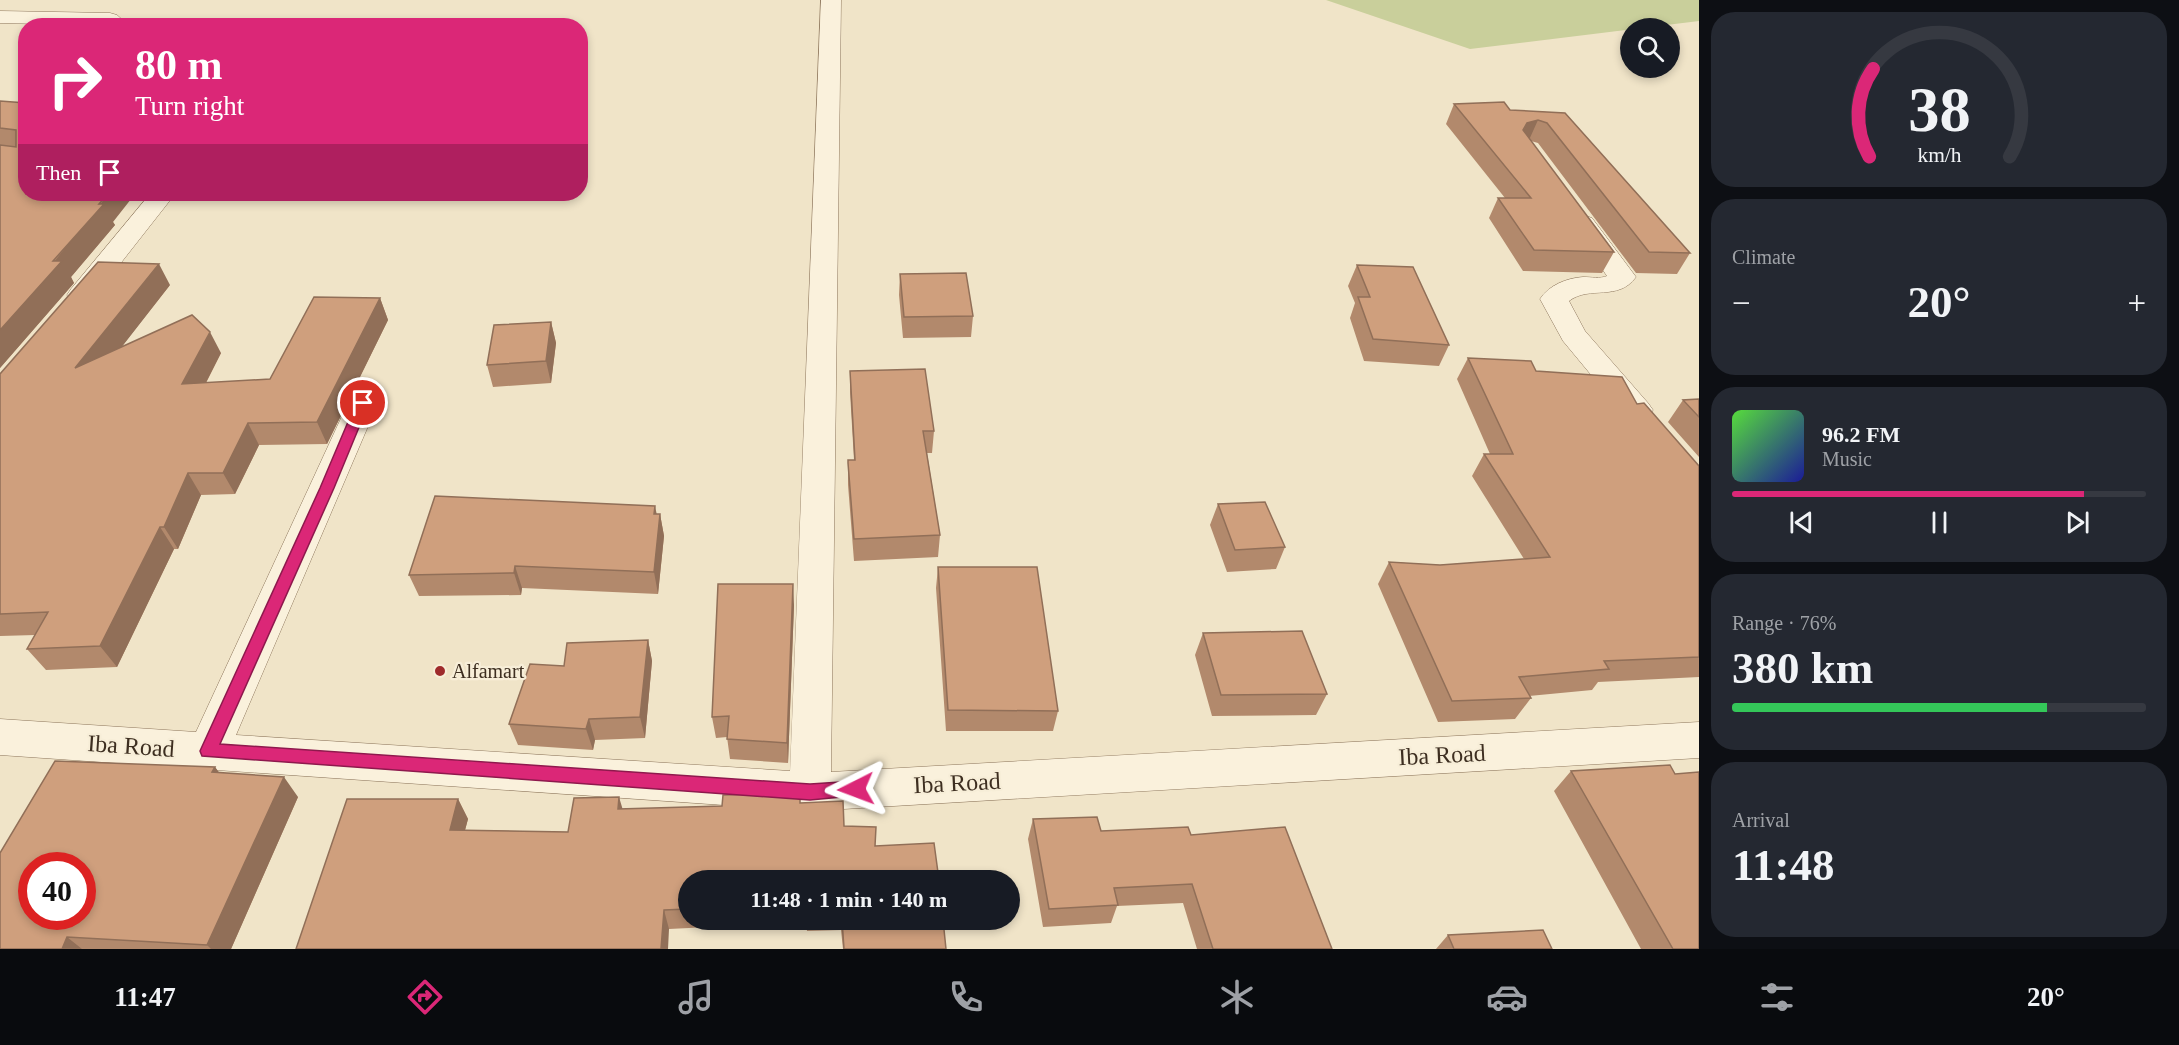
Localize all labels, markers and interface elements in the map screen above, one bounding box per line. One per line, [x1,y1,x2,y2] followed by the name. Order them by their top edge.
[1620,18,1680,78] map controls
[1620,18,1680,78] button: search
[36,42,114,120] icon: right
[135,42,223,88] text: 80 m
[1908,75,1970,144] text: 38
[135,91,244,121] text: Turn right
[1917,143,1961,167] text: km/h
[93,156,126,189] icon: arrive
[36,160,81,185] text: Then
[1732,246,1795,268] text: Climate
[1908,277,1971,327] text: 20°
[1732,285,1751,321] text: −
[2127,285,2146,321] text: +
[337,377,388,428] pin
[346,386,379,419] icon: arrive
[1822,422,1900,447] text: 96.2 FM
[1822,448,1872,470] text: Music
[1785,506,1818,539] icon: previous
[1923,506,1956,539] icon: pause
[2061,506,2094,539] icon: next
[1732,612,1836,634] text: Range · 76%
[1732,643,1873,693] text: 380 km
[452,660,525,682] place label: Alfamart
[433,664,447,678] marker: Alfamart
[87,730,175,762] street label: Iba Road
[1398,740,1486,770] street label: Iba Road
[824,757,888,821] position arrow
[913,768,1001,798] street label: Iba Road
[1732,809,1790,831] text: Arrival
[1732,840,1835,890] text: 11:48
[18,852,96,930] speed limit sign: 40
[751,887,947,912] text: 11:48 · 1 min · 140 m
[404,976,446,1018] icon: directions
[675,976,717,1018] icon: music
[945,976,987,1018] icon: phone
[1216,976,1258,1018] icon: climate
[1486,976,1528,1018] icon: car
[1756,976,1798,1018] icon: filters
[114,982,176,1012] text: 11:47
[2027,982,2065,1012] text: 20°

